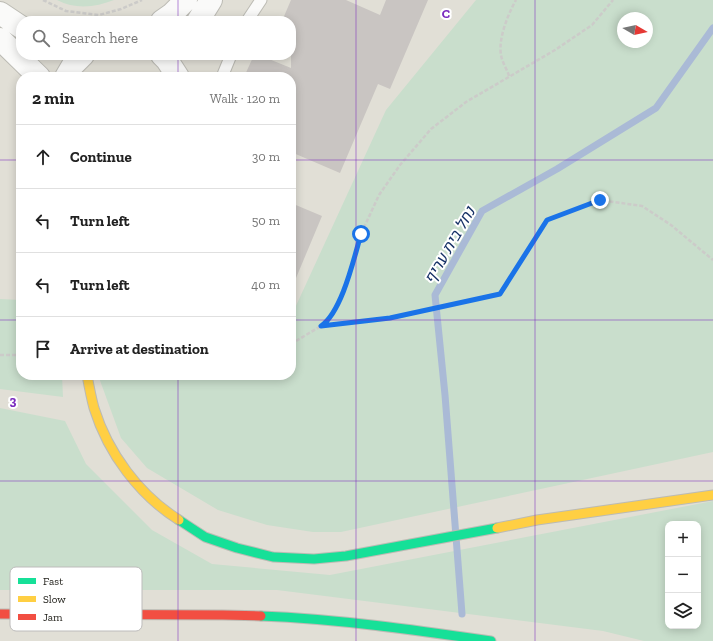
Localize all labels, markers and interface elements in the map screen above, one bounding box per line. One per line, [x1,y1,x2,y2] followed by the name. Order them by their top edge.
[442,6,450,21] text: C
[617,12,653,48] north arrow
[16,16,296,60] search box
[30,27,52,49] icon: search
[62,29,138,47] text: Search here
[32,88,74,108] text: 2 min
[210,91,280,106] text: Walk · 120 m
[32,146,54,168] icon: ahead
[70,148,132,166] text: Continue
[252,149,280,164] text: 30 m
[591,191,609,209] route end
[420,202,480,287] water label: נחל בית עריף
[32,210,54,232] icon: left
[70,212,130,230] text: Turn left
[252,213,280,228] text: 50 m
[352,225,370,243] route start
[32,274,54,296] icon: left
[70,276,130,294] text: Turn left
[251,277,280,292] text: 40 m
[32,338,54,360] icon: arrive
[70,340,209,358] text: Arrive at destination
[10,393,17,408] text: 3
[665,521,701,629] map controls
[665,521,701,557] button: +
[665,557,701,593] button: −
[10,567,142,631] legend
[43,575,64,588] text: Fast
[43,593,66,606] text: Slow
[665,593,701,629] button: layers
[43,611,63,624] text: Jam

